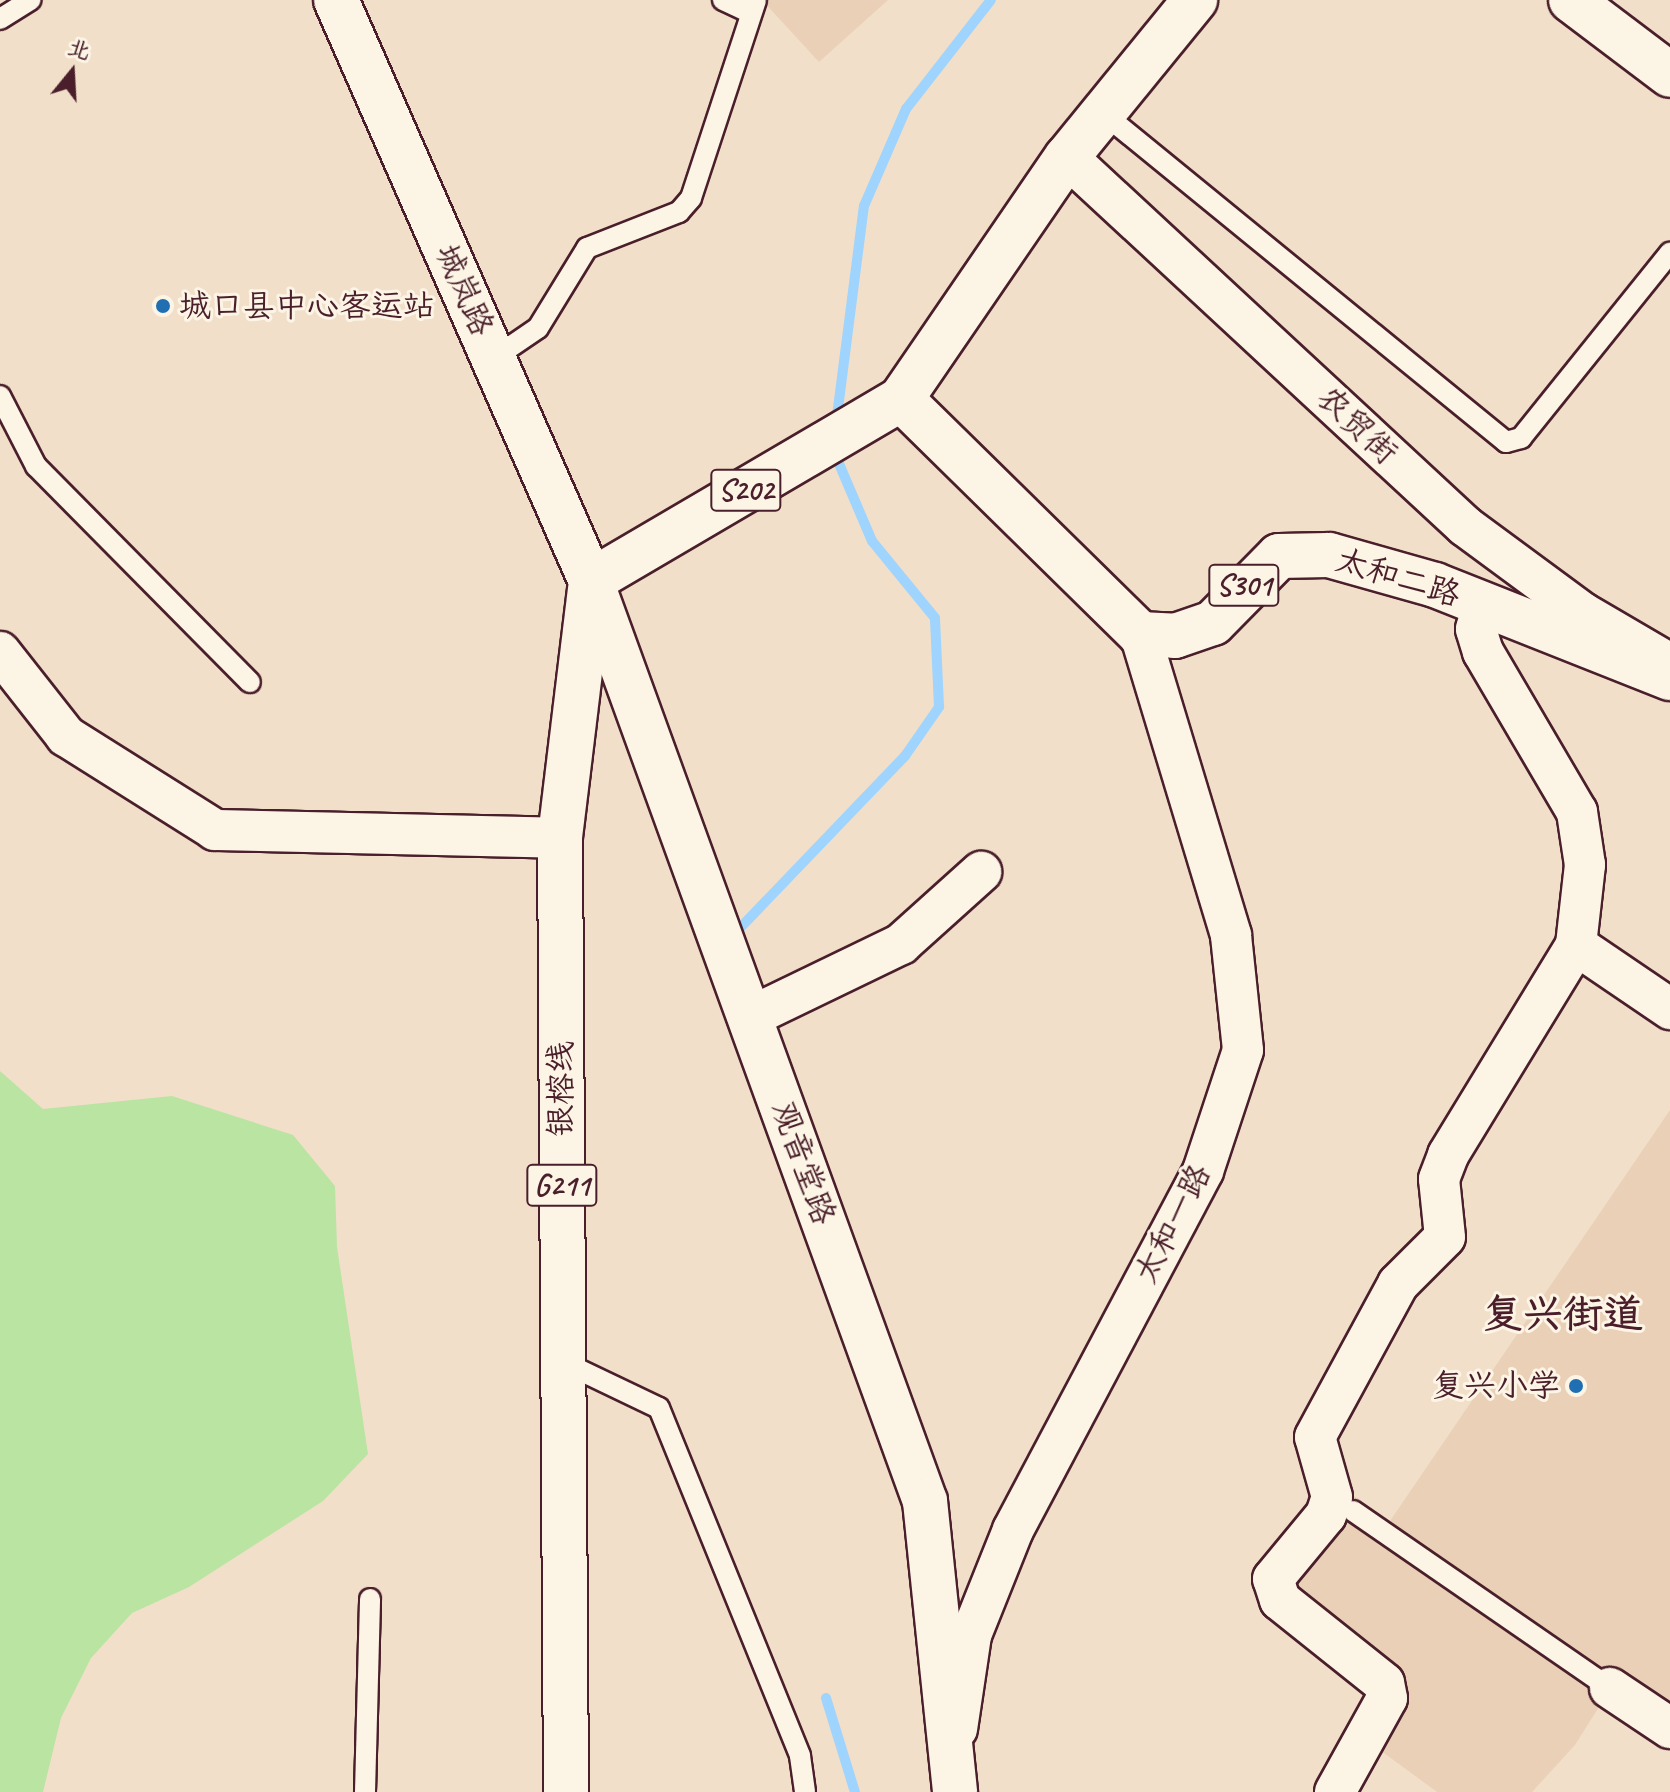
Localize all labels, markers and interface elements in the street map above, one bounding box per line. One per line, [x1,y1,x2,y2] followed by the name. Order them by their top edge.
[32,32,112,112] north arrow
[65,32,94,66] text: 北
[427,238,501,342] street label: 城岚路
[179,287,435,325] place label: 城口县中心客运站
[154,297,172,315] marker: 城口县中心客运站
[1309,379,1405,473] street label: 农贸街
[710,464,782,516] road number: S202
[1331,541,1465,615] street label: 太和二路
[1208,559,1280,611] road number: S301
[542,1041,580,1137] street label: 银榕线
[763,1096,843,1230] street label: 观音堂路
[1127,1158,1219,1290] street label: 太和一路
[526,1159,598,1211] road number: G211
[1483,1290,1643,1338] district label: 复兴街道
[1432,1367,1560,1405] place label: 复兴小学
[1567,1377,1585,1395] marker: 复兴小学

